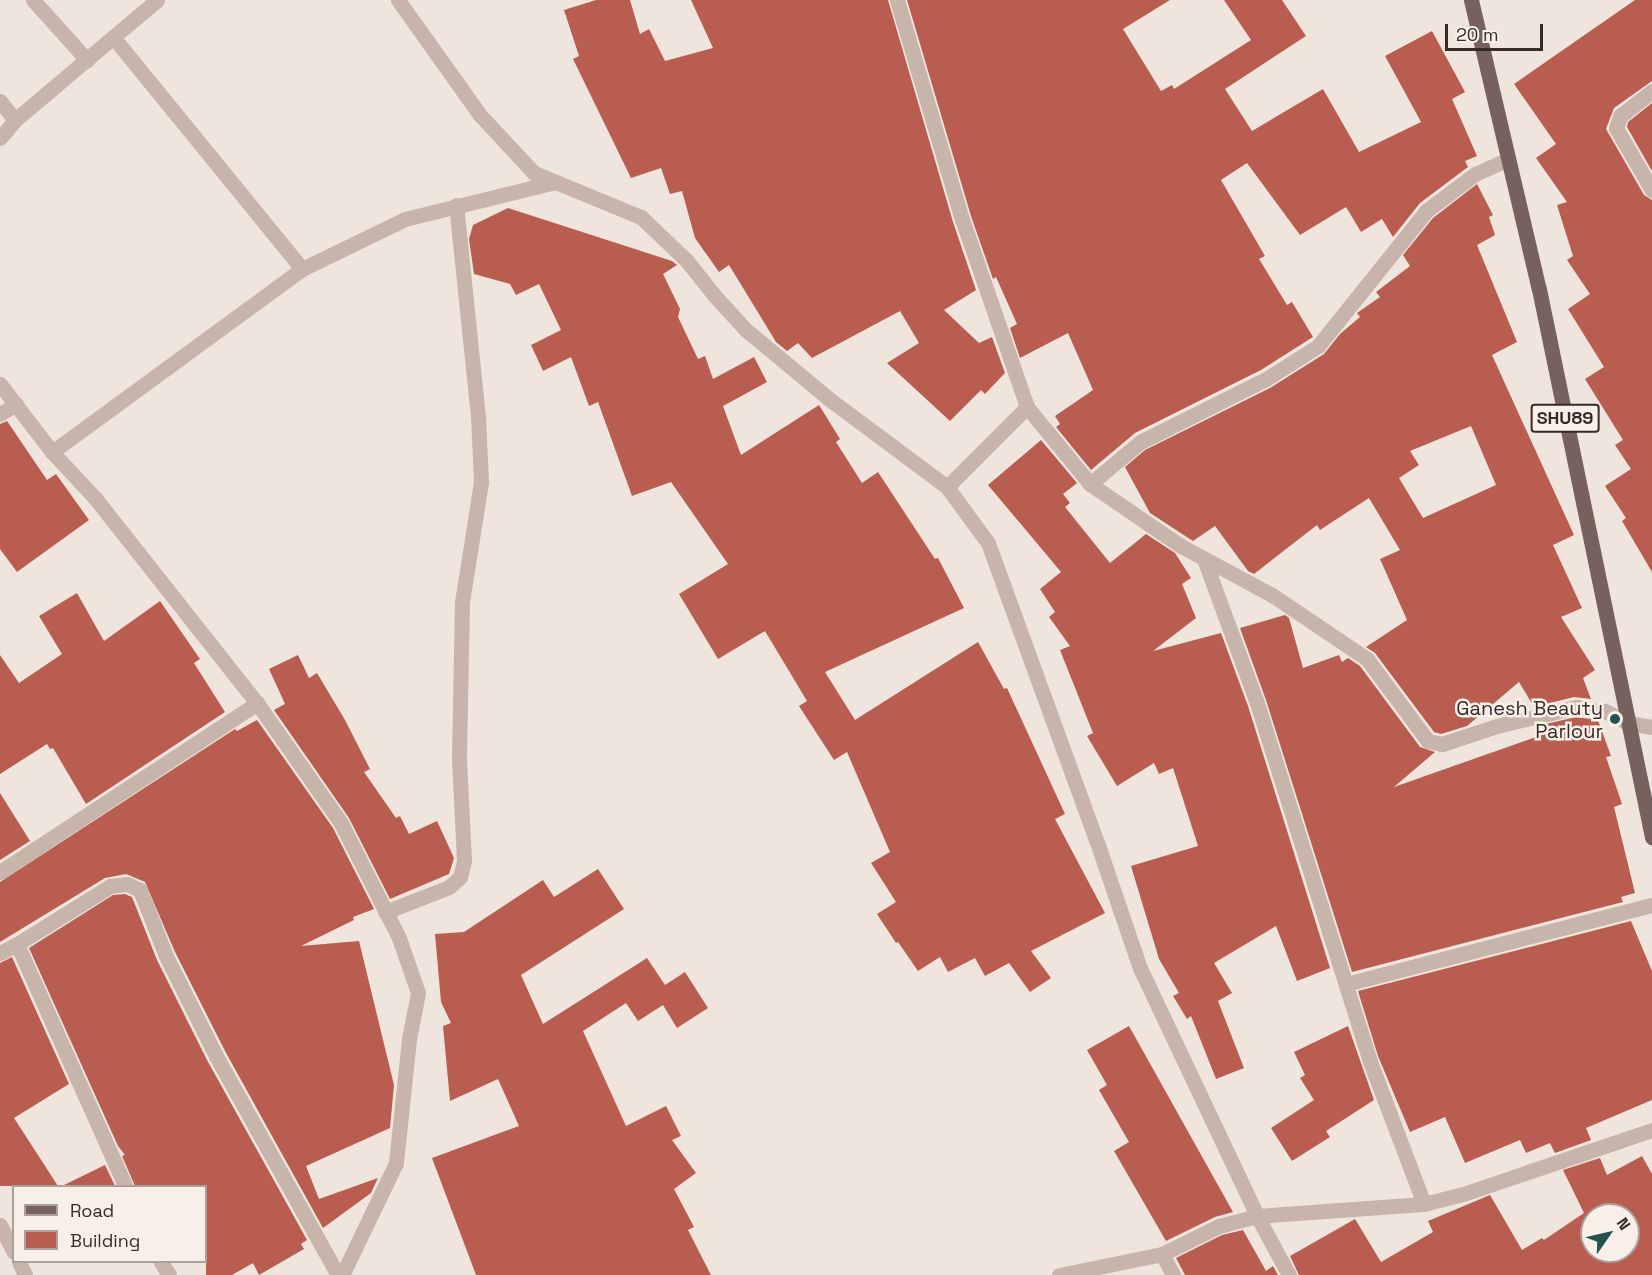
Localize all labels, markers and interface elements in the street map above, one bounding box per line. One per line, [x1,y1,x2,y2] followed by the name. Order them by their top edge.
[1448,12,1546,50] scale bar
[1456,23,1499,46] text: 20 m
[1530,403,1600,433] road number: SHU89
[1456,696,1603,743] place label: Ganesh Beauty Parlour
[1608,712,1622,726] marker: Ganesh Beauty Parlour
[12,1185,207,1263] legend
[70,1199,114,1222] text: Road
[1580,1203,1640,1263] north arrow
[1612,1213,1635,1234] text: N
[70,1229,140,1252] text: Building

